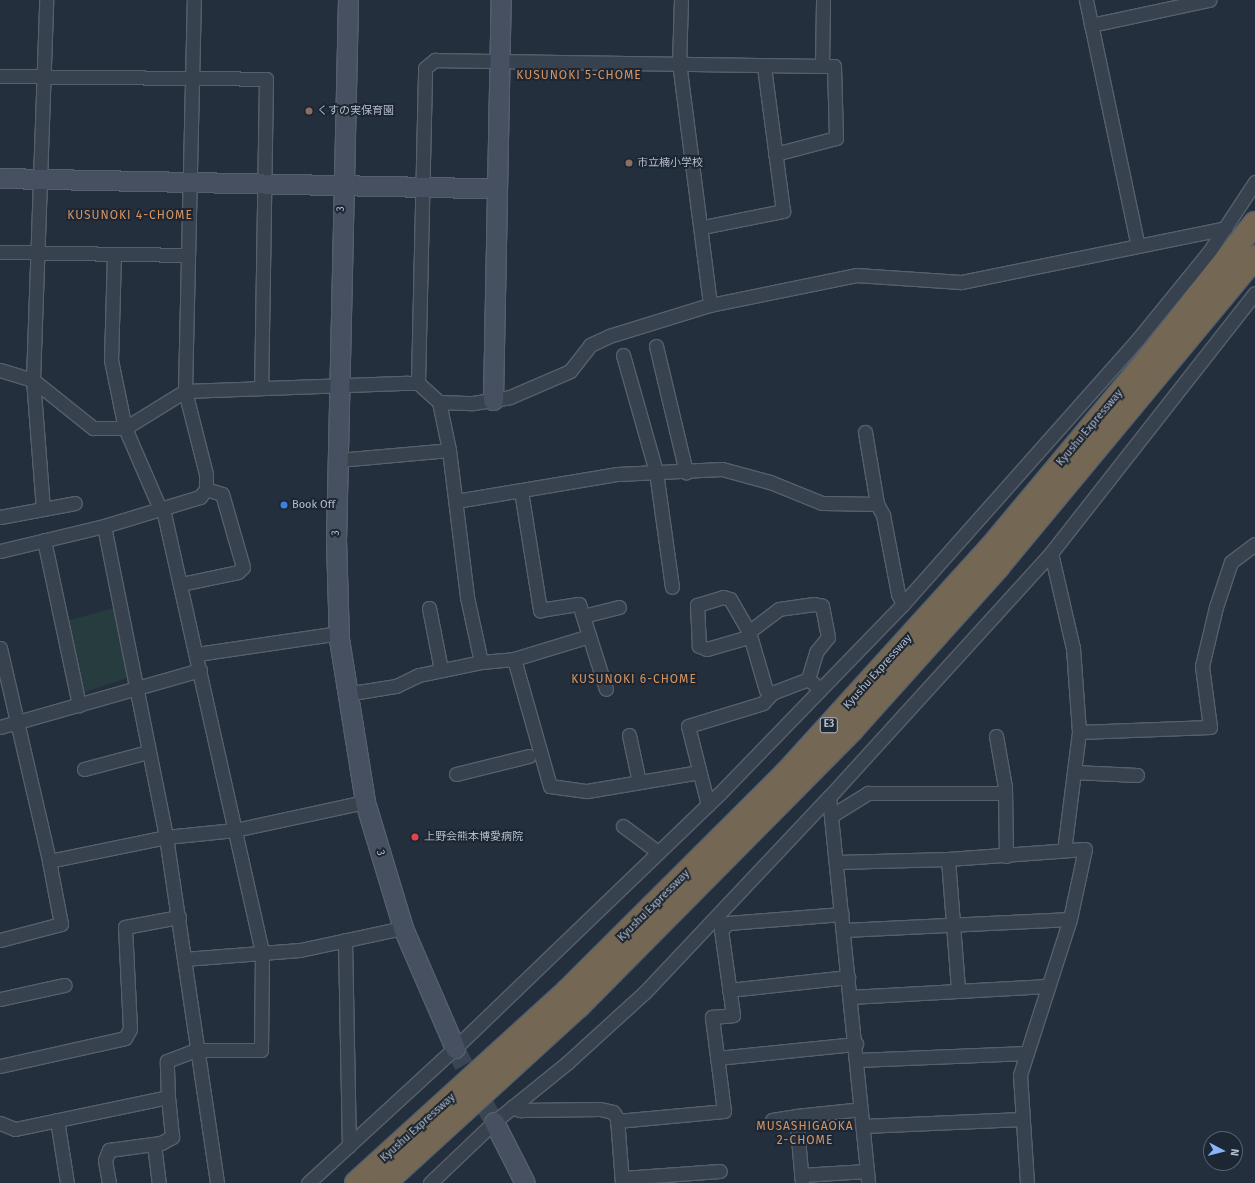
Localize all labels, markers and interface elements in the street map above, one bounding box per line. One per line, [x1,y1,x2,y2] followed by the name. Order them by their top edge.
[516,69,642,83] district label: KUSUNOKI 5-CHOME
[317,104,394,118] place label: くすの実保育園
[304,106,314,116] marker: くすの実保育園
[637,156,703,170] place label: 市立楠小学校
[624,158,634,168] marker: 市立楠小学校
[334,206,348,212] street label: 3
[67,209,193,223] district label: KUSUNOKI 4-CHOME
[1054,387,1126,469] street label: Kyushu Expressway
[292,498,335,512] place label: Book Off
[279,500,289,510] marker: Book Off
[329,530,343,536] street label: 3
[841,632,915,712] street label: Kyushu Expressway
[571,673,697,687] district label: KUSUNOKI 6-CHOME
[819,717,839,733] road number: E3
[424,830,523,844] place label: 上野会熊本博愛病院
[409,831,421,843] marker: 上野会熊本博愛病院
[373,849,387,857] street label: 3
[615,867,693,945] street label: Kyushu Expressway
[378,1091,458,1165] street label: Kyushu Expressway
[756,1120,854,1148] district label: MUSASHIGAOKA 2-CHOME
[1203,1131,1243,1171] north arrow
[1228,1148,1241,1157] text: N

